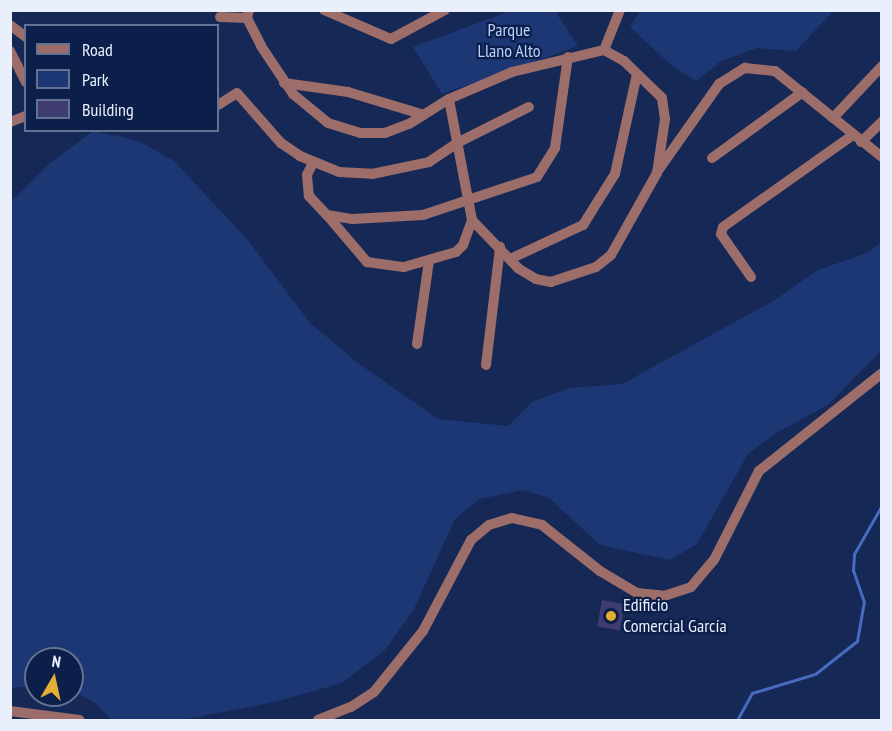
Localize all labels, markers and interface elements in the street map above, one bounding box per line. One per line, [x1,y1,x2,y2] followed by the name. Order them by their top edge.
[477,20,541,63] park label: Parque Llano Alto
[24,24,219,132] legend
[82,38,113,61] text: Road
[82,68,109,91] text: Park
[82,98,134,121] text: Building
[623,595,727,638] place label: Edificio Comercial García
[604,609,618,623] marker: Edificio Comercial García
[24,647,84,707] north arrow
[51,651,62,672] text: N

